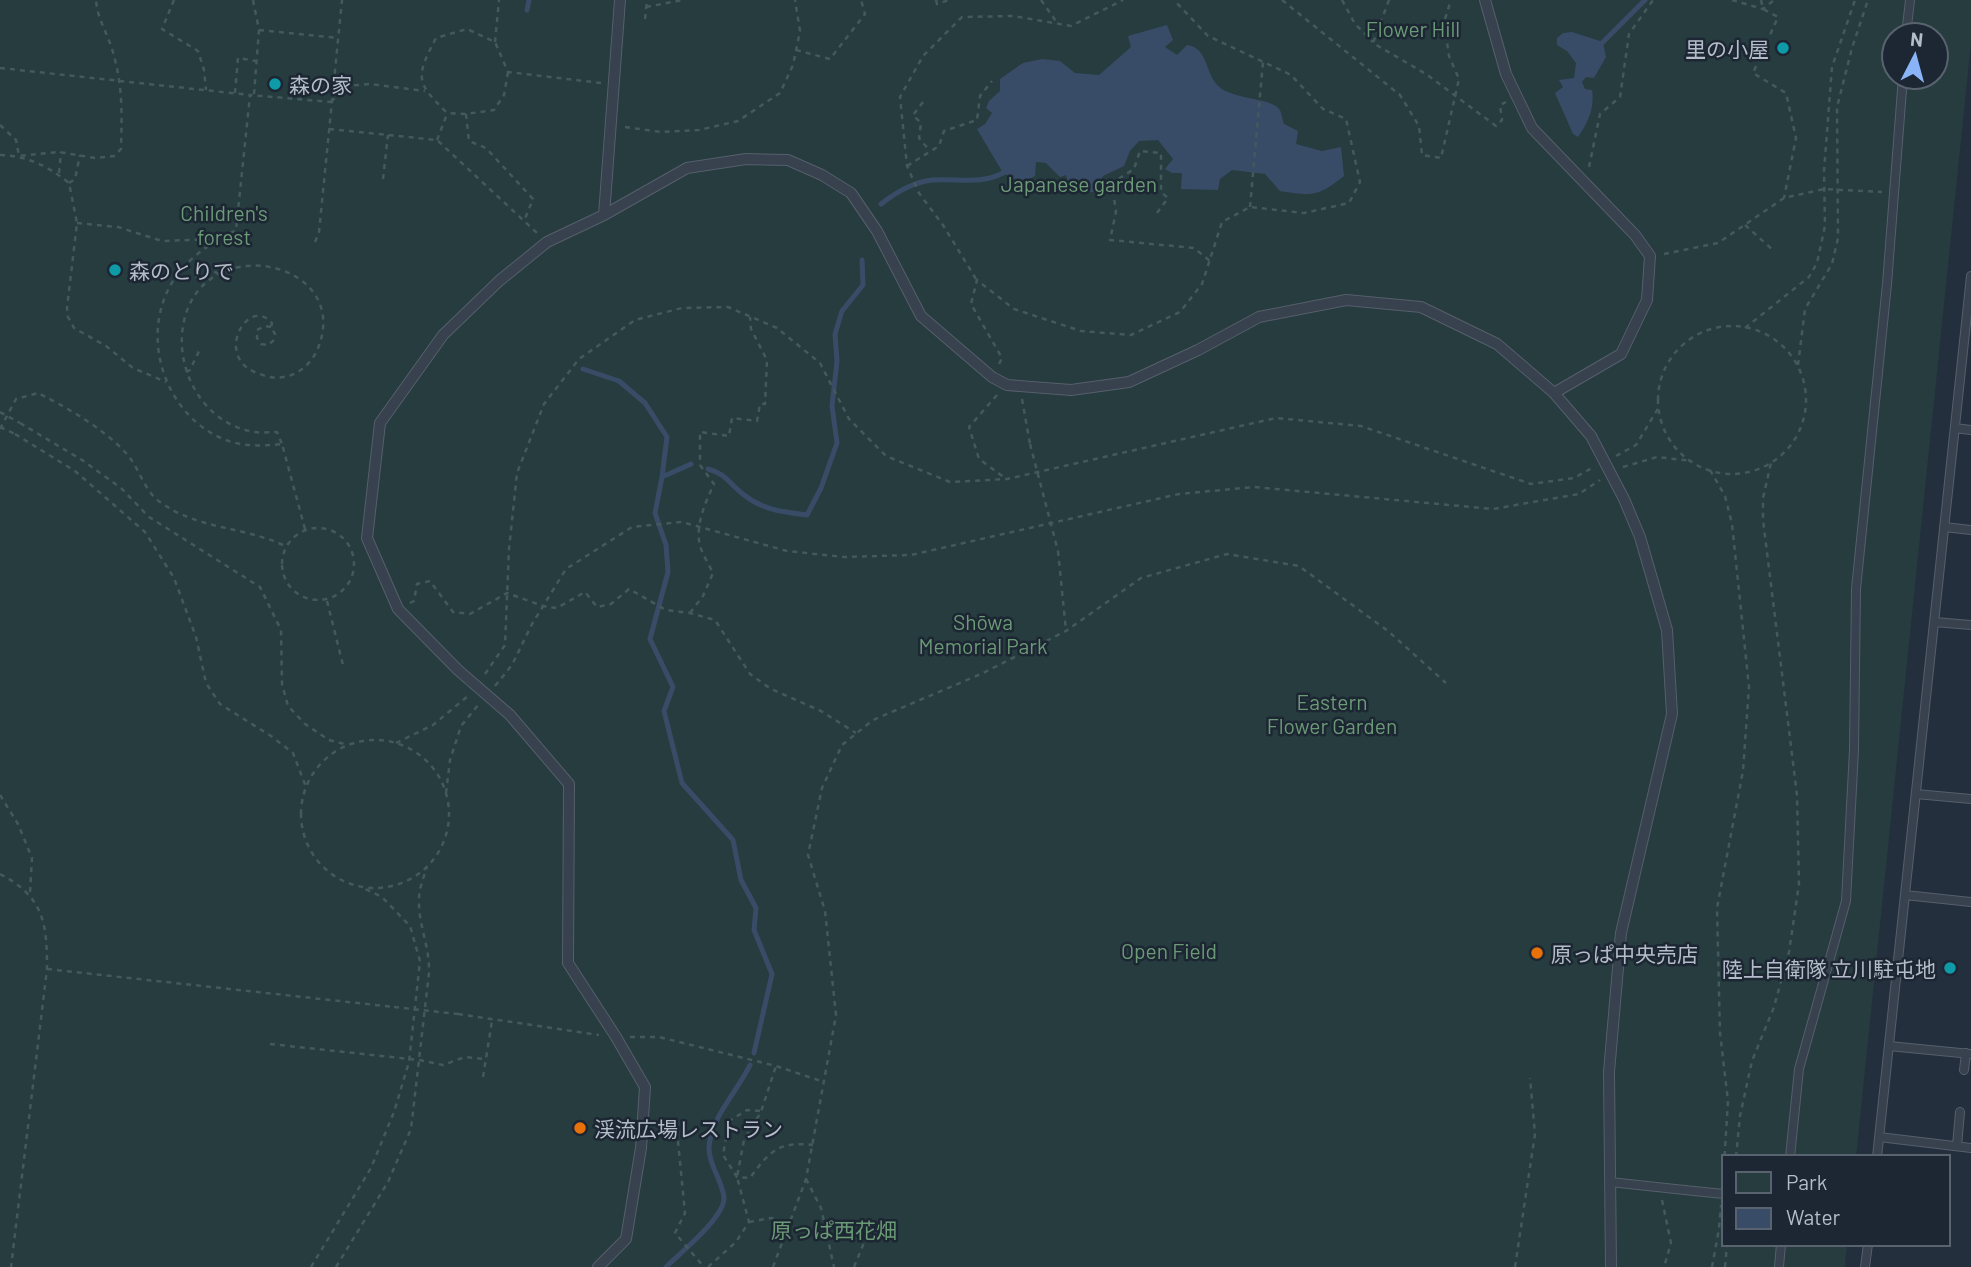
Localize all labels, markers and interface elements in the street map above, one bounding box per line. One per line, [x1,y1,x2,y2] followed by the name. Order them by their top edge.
[1366,16,1460,41] park label: Flower Hill
[1880,21,1950,91] north arrow
[1909,26,1924,51] text: N
[1685,36,1769,61] place label: 里の小屋
[1775,40,1791,56] marker: 里の小屋
[289,72,352,97] place label: 森の家
[267,76,283,92] marker: 森の家
[1001,171,1157,196] park label: Japanese garden
[180,200,268,249] park label: Children's forest
[129,258,234,283] place label: 森のとりで
[107,262,123,278] marker: 森のとりで
[919,609,1047,658] park label: Shōwa Memorial Park
[1267,689,1397,738] park label: Eastern Flower Garden
[1121,938,1217,963] park label: Open Field
[1551,941,1698,966] place label: 原っぱ中央売店
[1529,945,1545,961] marker: 原っぱ中央売店
[1722,956,1936,981] place label: 陸上自衛隊 立川駐屯地
[1942,960,1958,976] marker: 陸上自衛隊 立川駐屯地
[594,1116,783,1141] place label: 渓流広場レストラン
[572,1120,588,1136] marker: 渓流広場レストラン
[1722,1155,1950,1246] legend
[1786,1169,1827,1194] text: Park
[1786,1204,1841,1229] text: Water
[771,1217,897,1242] park label: 原っぱ西花畑

